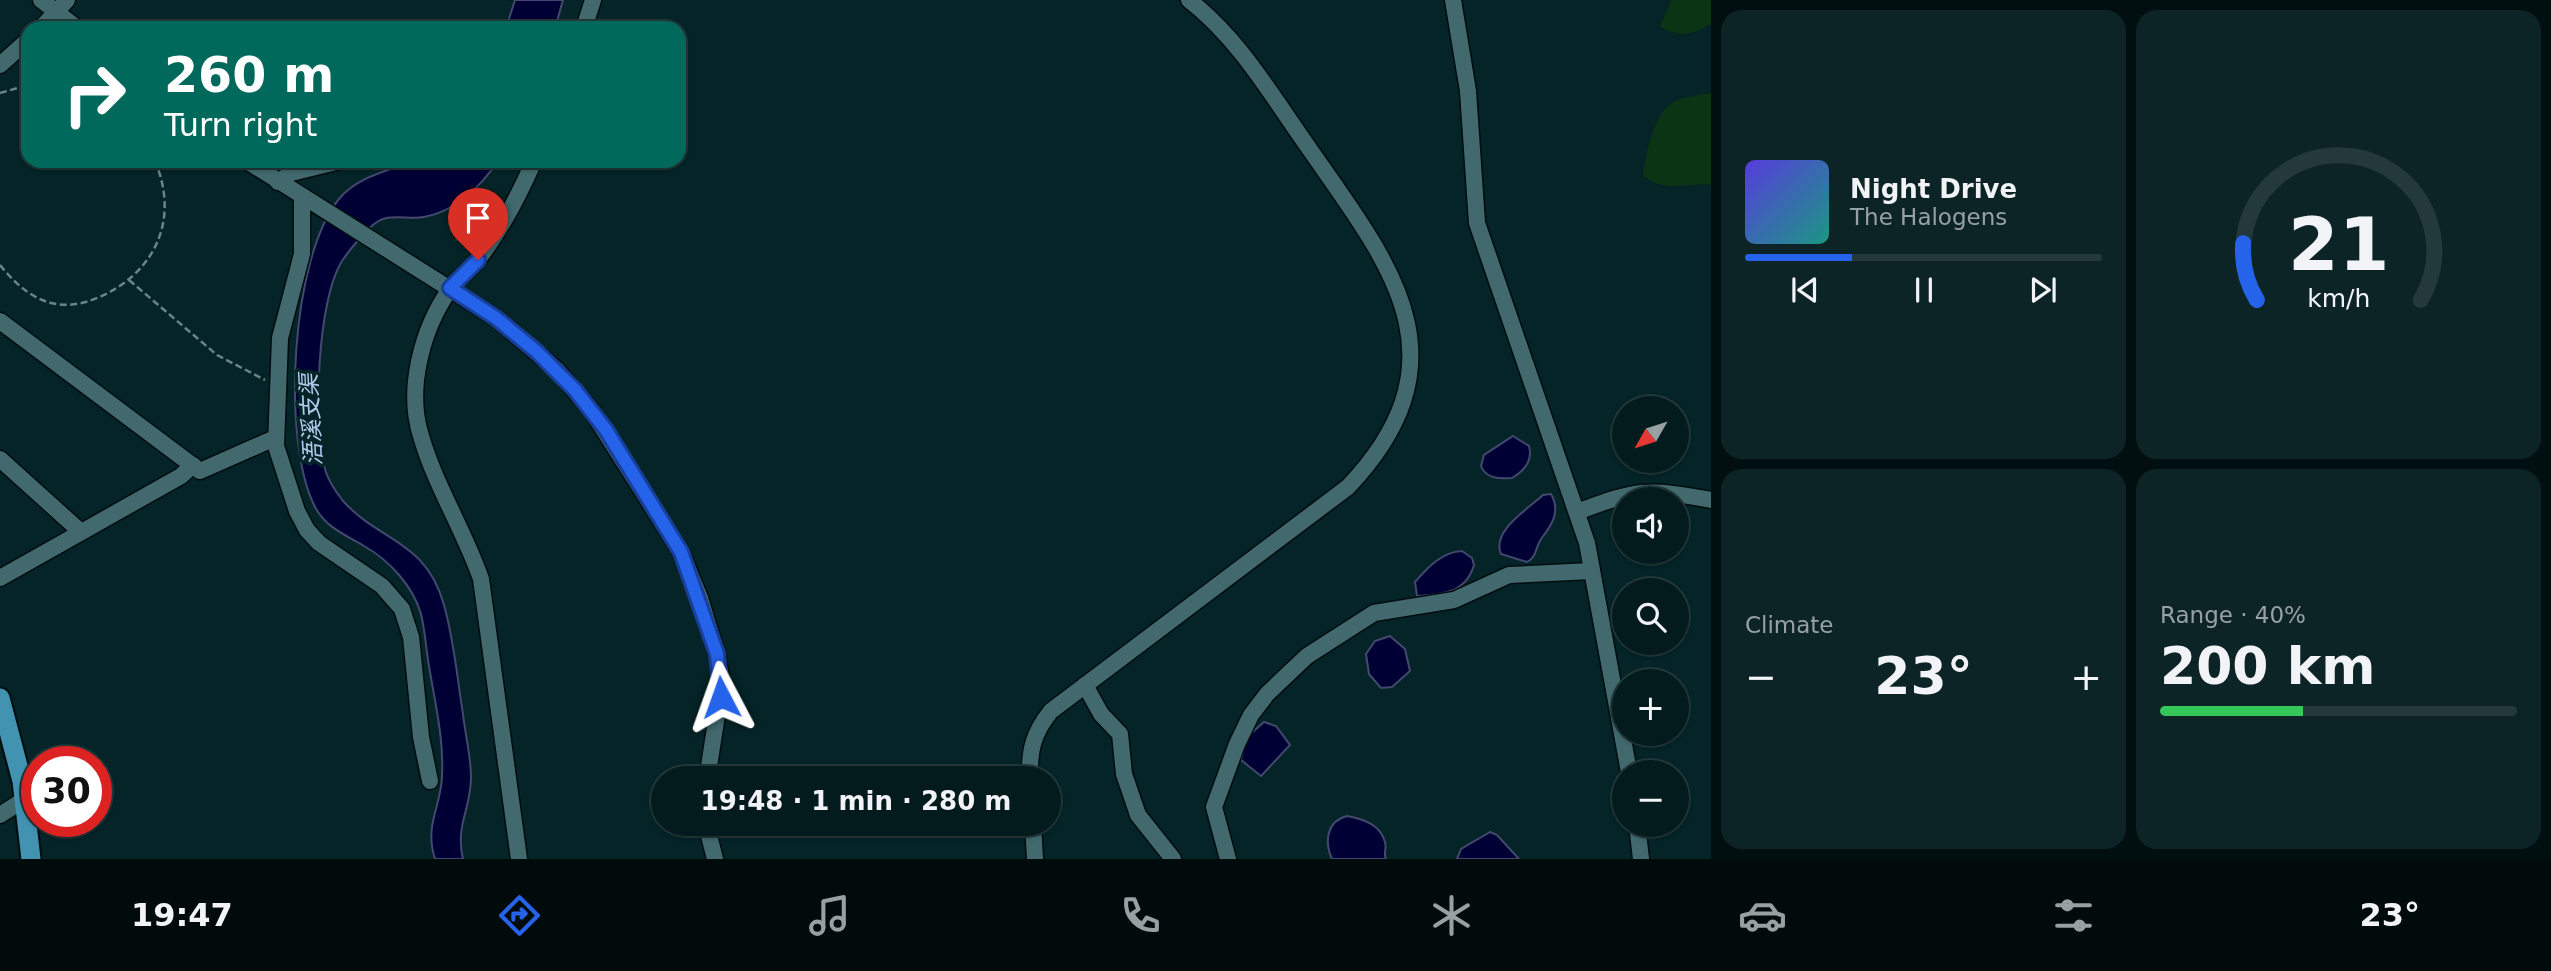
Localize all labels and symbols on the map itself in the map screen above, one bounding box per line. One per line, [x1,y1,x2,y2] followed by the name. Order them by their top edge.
[448,188,508,260] pin
[295,370,326,467] water label: 浯溪支渠
[1612,396,1689,472] north arrow
[684,660,758,734] position arrow
[21,746,112,837] speed limit sign: 30

